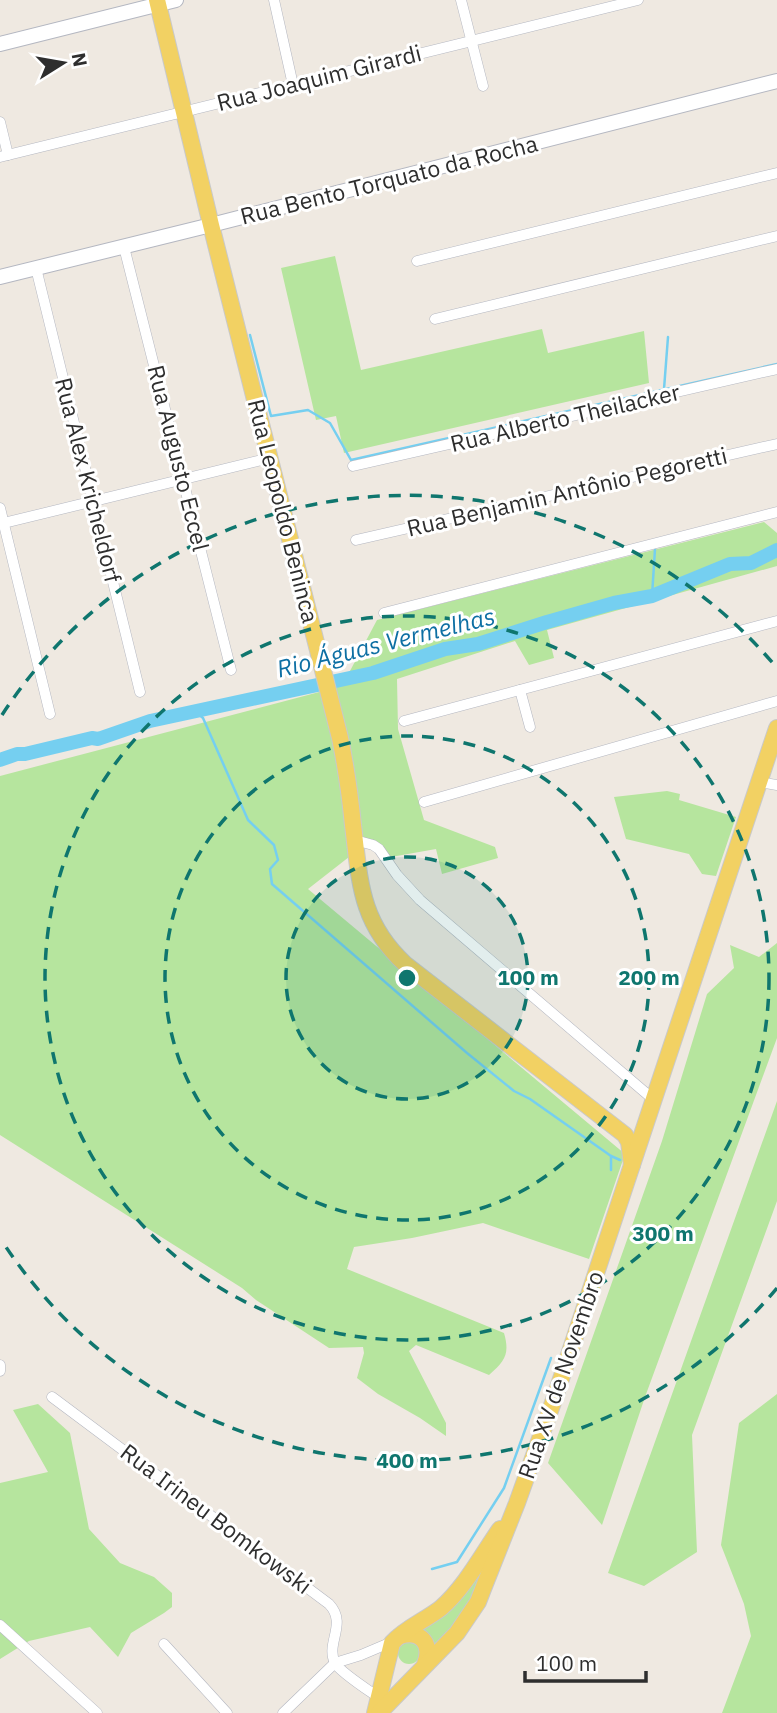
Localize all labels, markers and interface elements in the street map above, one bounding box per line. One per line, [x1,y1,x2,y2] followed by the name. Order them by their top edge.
[28,28,98,98] north arrow
[213,37,424,117] street label: Rua Joaquim Girardi
[67,51,93,69] text: N
[237,128,541,231] street label: Rua Bento Torquato da Rocha
[141,362,217,554] street label: Rua Augusto Eccel
[49,374,129,585] street label: Rua Alex Kricheldorf
[447,376,683,458] street label: Rua Alberto Theilacker
[242,396,326,626] street label: Rua Leopoldo Beninca
[404,440,730,543] street label: Rua Benjamin Antônio Pegoretti
[273,599,498,685] water label: Rio Águas Vermelhas
[497,963,559,991] text: 100 m
[618,963,680,991] text: 200 m
[395,966,419,990] centre of rings
[632,1219,694,1247] text: 300 m
[510,1267,610,1483] street label: Rua XV de Novembro
[115,1436,318,1600] street label: Rua Irineu Bomkowski
[376,1446,438,1474] text: 400 m
[525,1640,646,1684] scale bar
[536,1649,597,1677] text: 100 m

